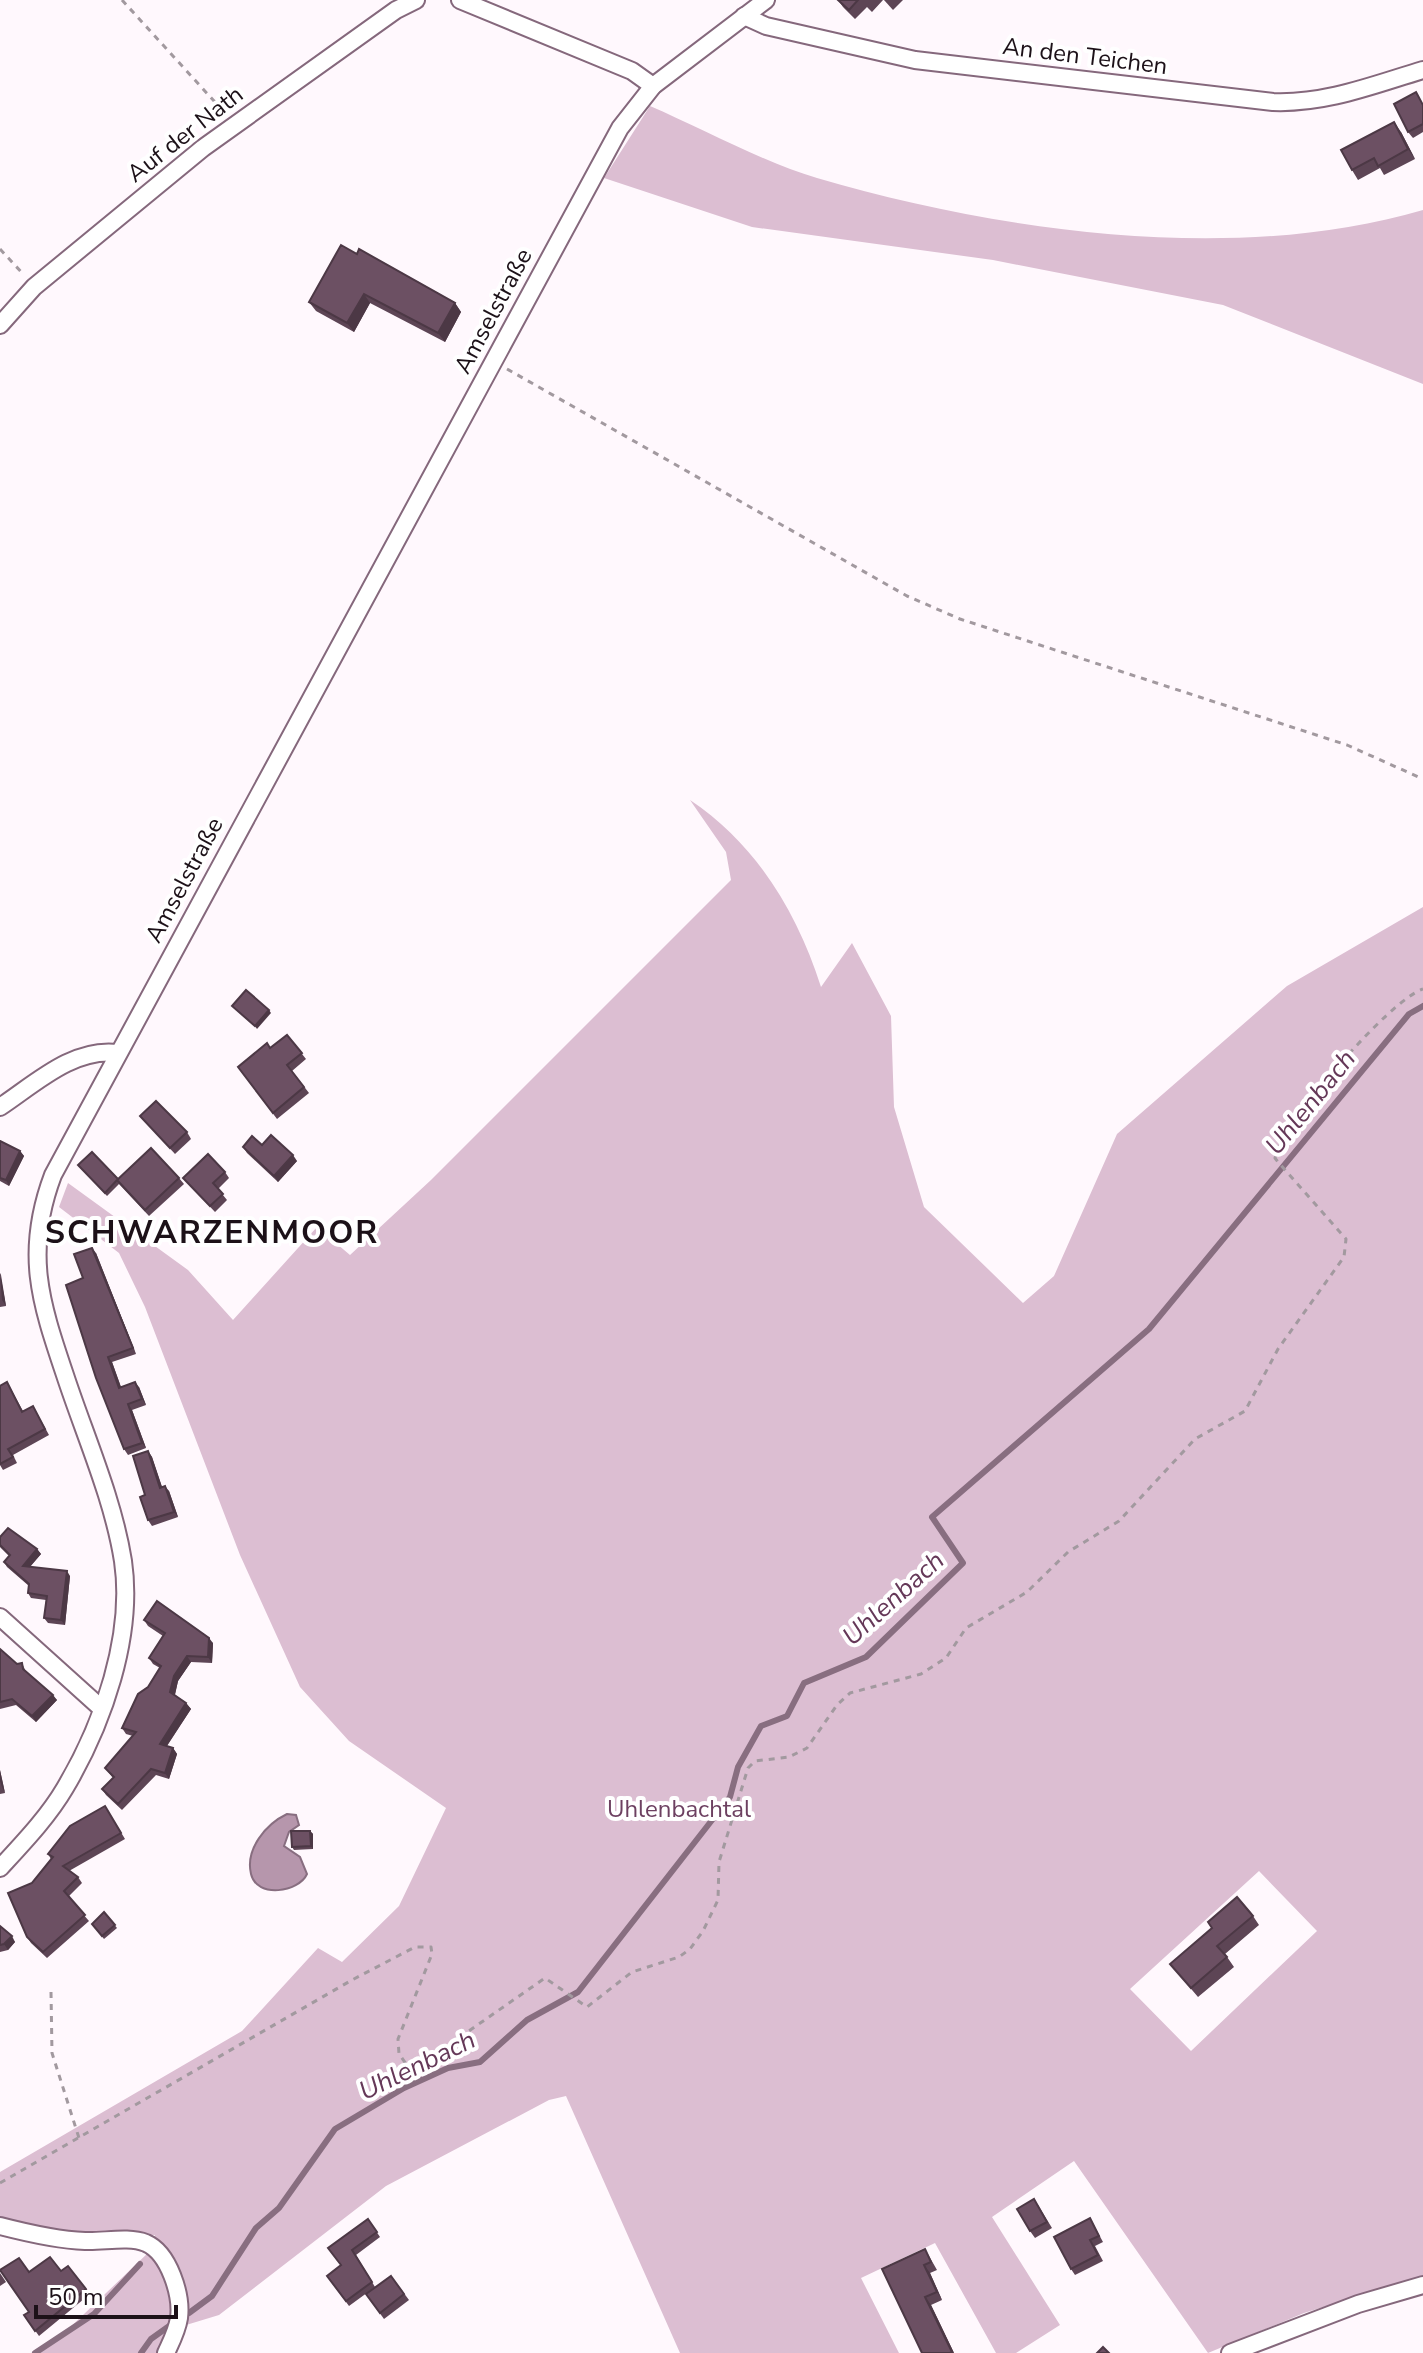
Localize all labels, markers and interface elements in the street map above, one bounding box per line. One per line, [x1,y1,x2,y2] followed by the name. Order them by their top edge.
[1001,30,1169,82] street label: An den Teichen
[120,79,250,189] street label: Auf der Nath
[447,243,539,379] street label: Amselstraße
[138,812,230,948] street label: Amselstraße
[1257,1042,1364,1162] water label: Uhlenbach
[45,1211,379,1254] district label: SCHWARZENMOOR
[835,1543,952,1653] water label: Uhlenbach
[607,1793,751,1825] park label: Uhlenbachtal
[353,2022,481,2109] water label: Uhlenbach
[36,2269,176,2319] scale bar
[48,2281,104,2313] text: 50 m

